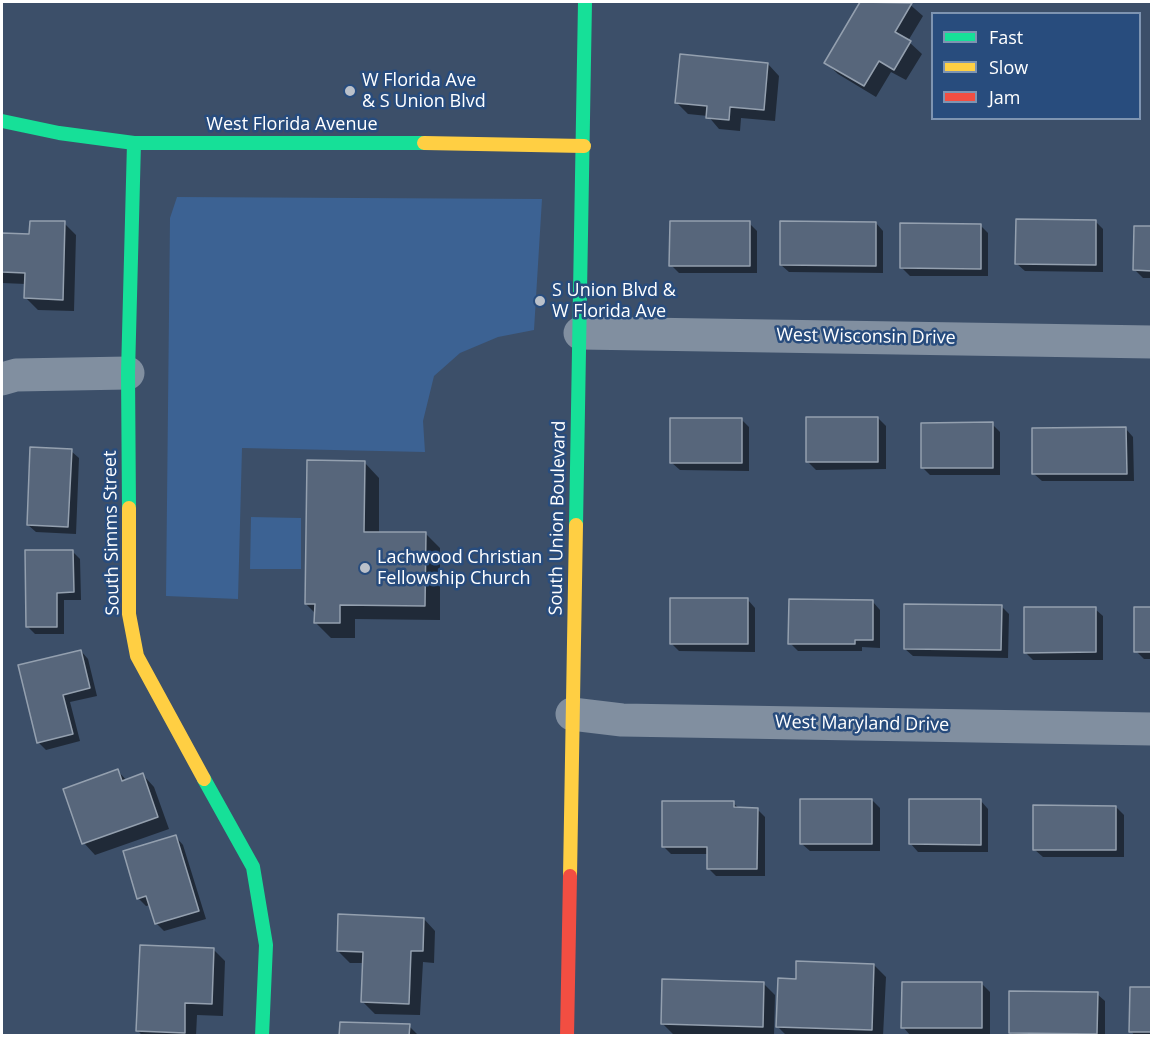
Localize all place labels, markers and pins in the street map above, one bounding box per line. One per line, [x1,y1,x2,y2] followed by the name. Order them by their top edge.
[362,70,486,112] place label: W Florida Ave & S Union Blvd
[343,84,357,98] marker: W Florida Ave & S Union Blvd
[552,280,676,322] place label: S Union Blvd & W Florida Ave
[533,294,547,308] marker: S Union Blvd & W Florida Ave
[377,547,542,590] place label: Lachwood Christian Fellowship Church
[358,561,372,575] marker: Lachwood Christian Fellowship Church

